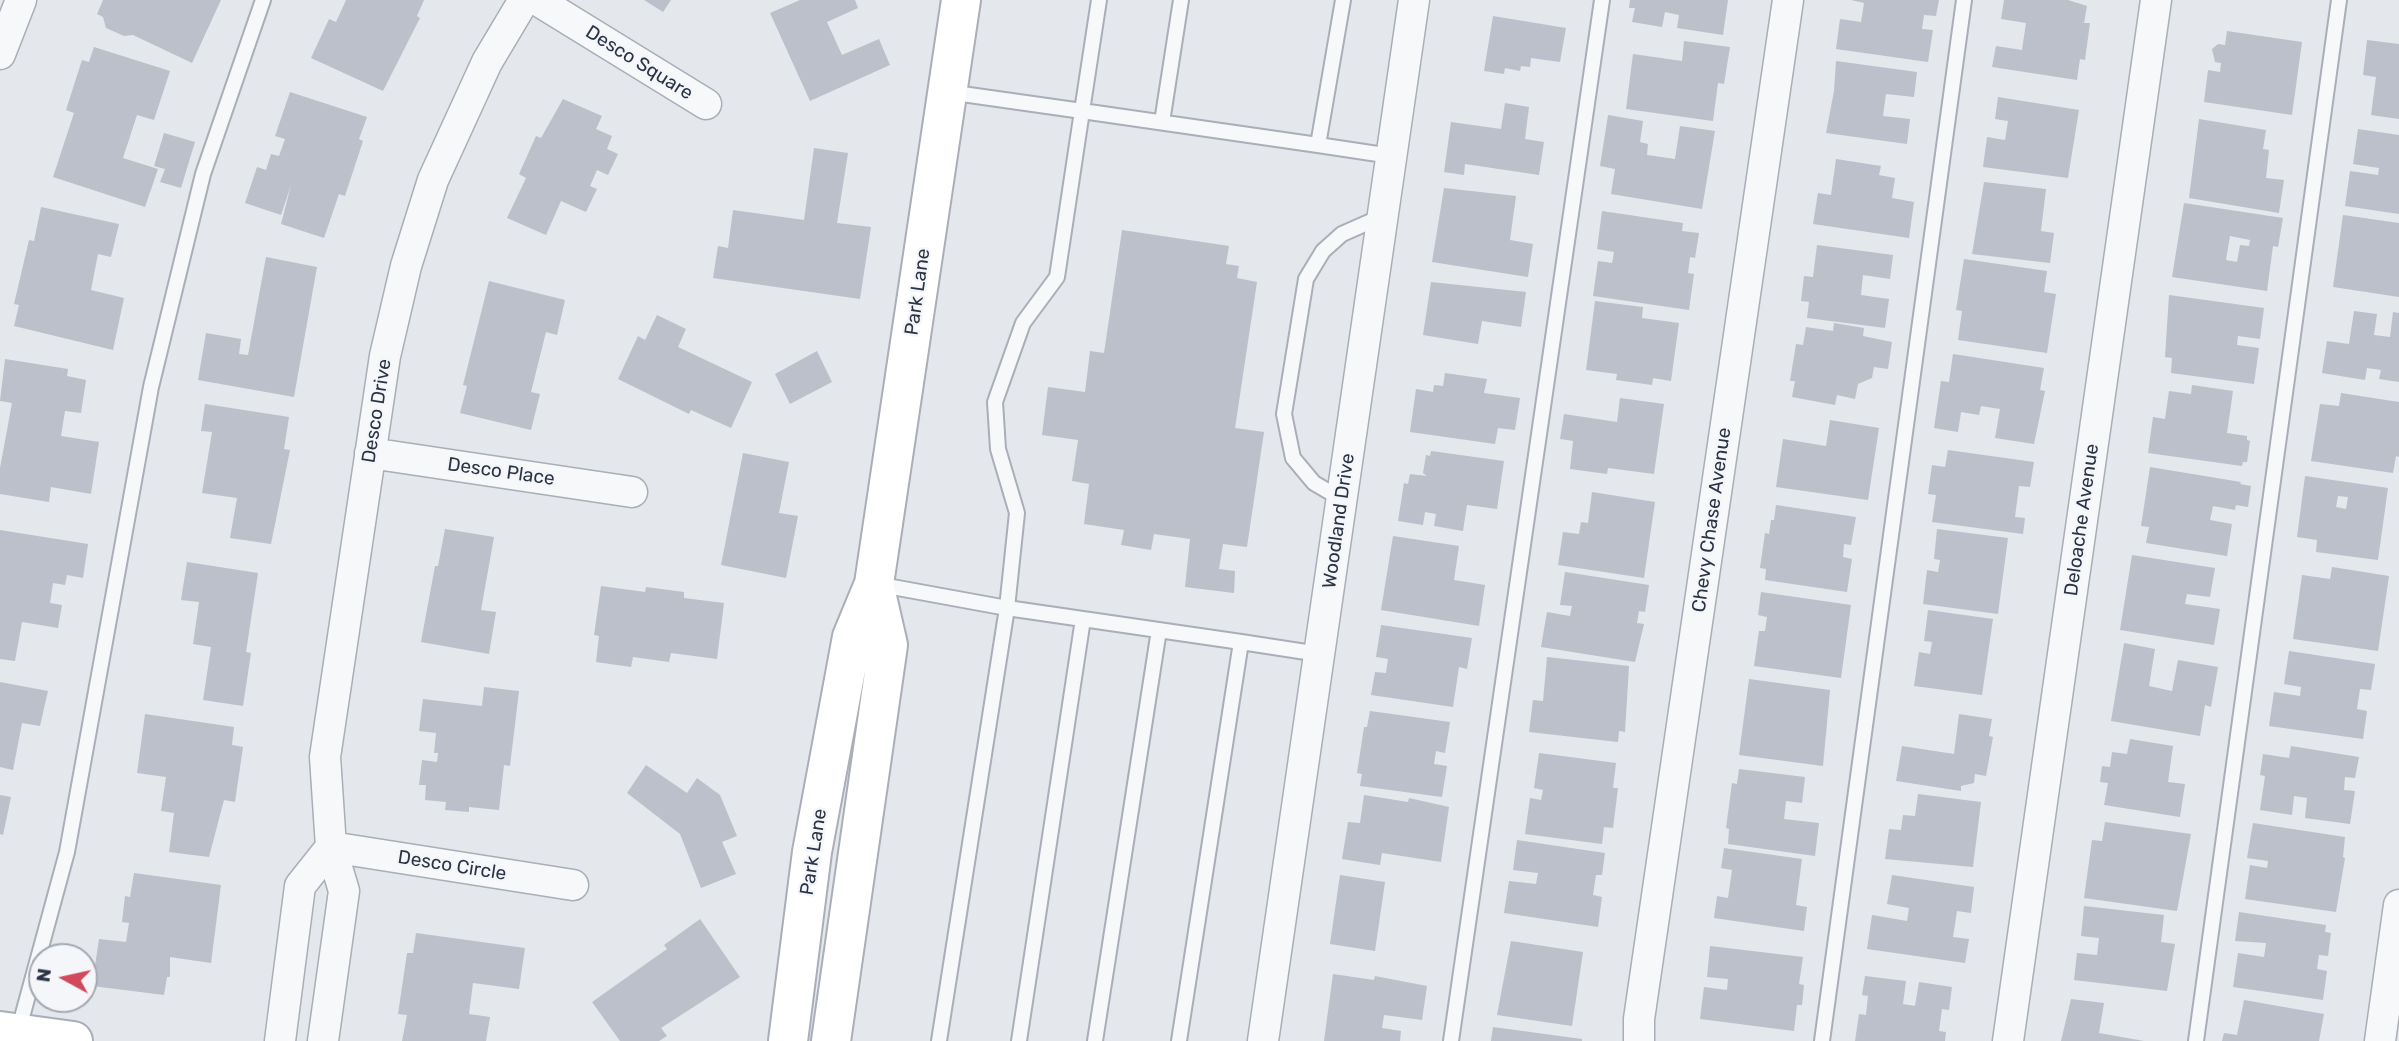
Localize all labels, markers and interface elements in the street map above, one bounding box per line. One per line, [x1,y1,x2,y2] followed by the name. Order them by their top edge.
[581,21,697,105] street label: Desco Square
[901,247,935,337] street label: Park Lane
[358,357,396,465] street label: Desco Drive
[1688,426,1736,614] street label: Chevy Chase Avenue
[2060,442,2104,598] street label: Deloache Avenue
[1318,452,1360,590] street label: Woodland Drive
[446,453,556,491] street label: Desco Place
[796,807,832,897] street label: Park Lane
[396,846,508,886] street label: Desco Circle
[28,943,98,1013] north arrow
[31,967,56,984] text: N

